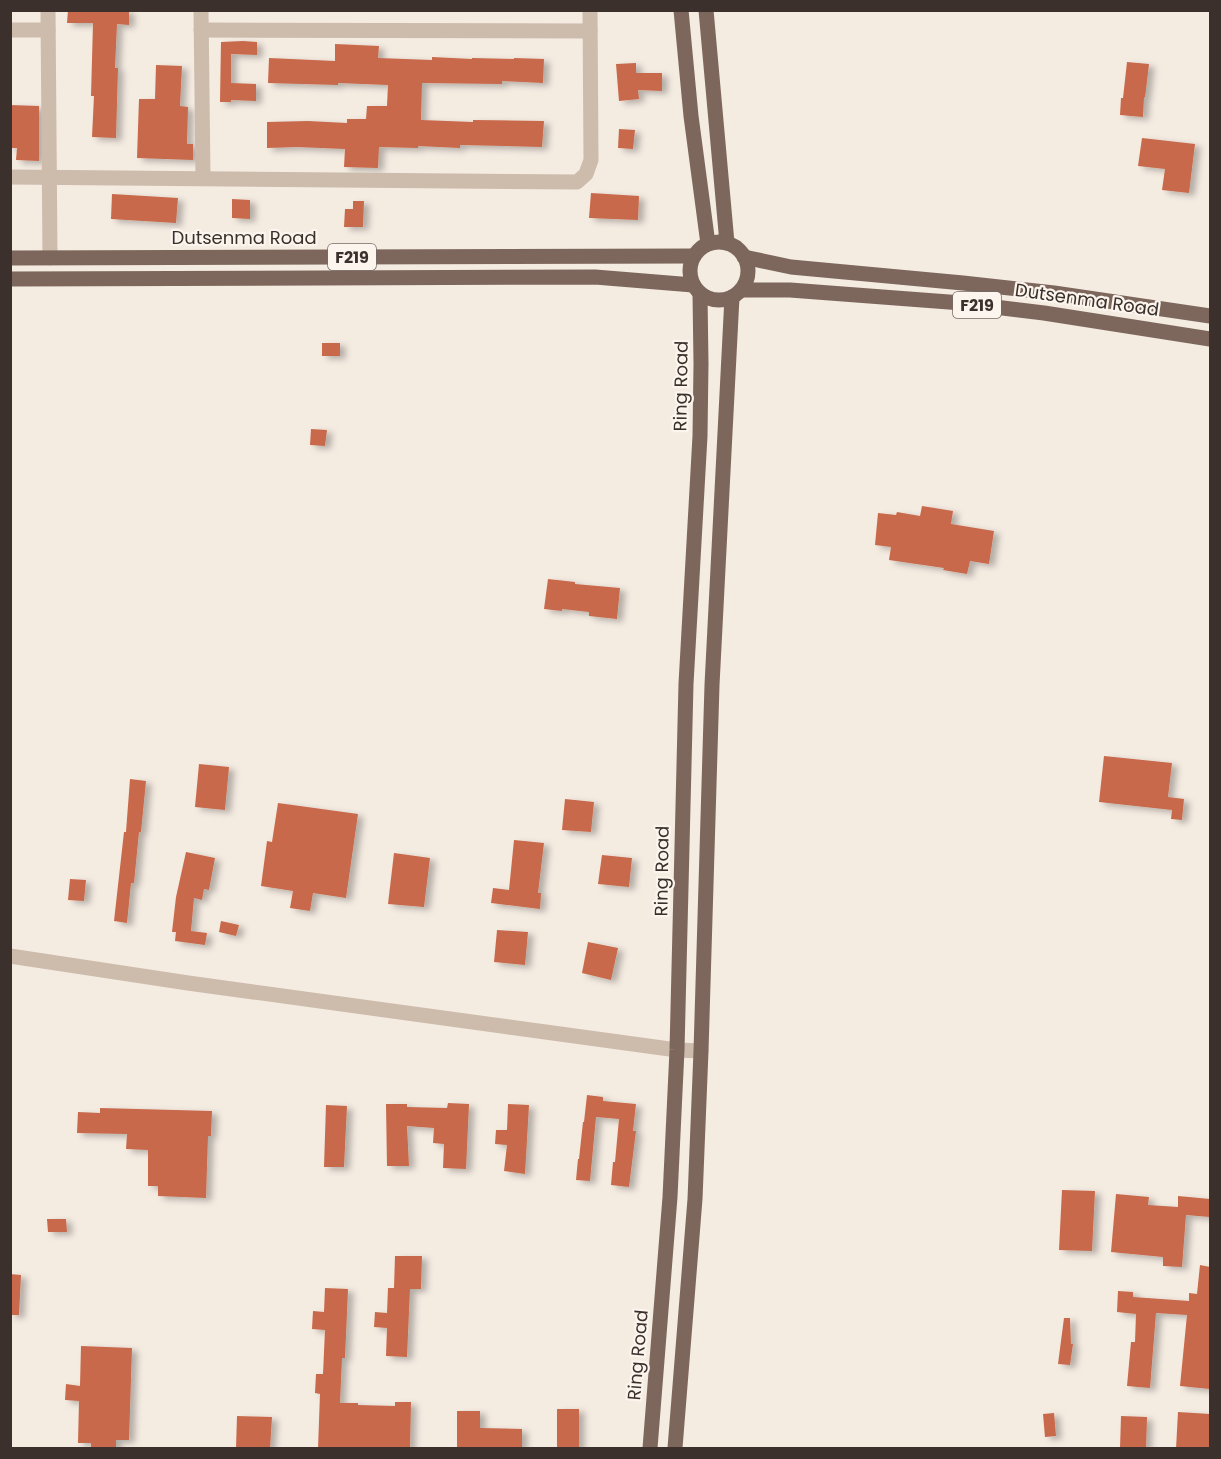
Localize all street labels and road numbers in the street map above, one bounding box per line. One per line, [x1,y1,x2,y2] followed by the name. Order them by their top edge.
[171,225,317,250] street label: Dutsenma Road
[328,244,376,270] road number: F219
[1013,277,1161,322] street label: Dutsenma Road
[953,292,1001,318] road number: F219
[667,340,694,432] street label: Ring Road
[648,825,675,917] street label: Ring Road
[621,1309,654,1401] street label: Ring Road

